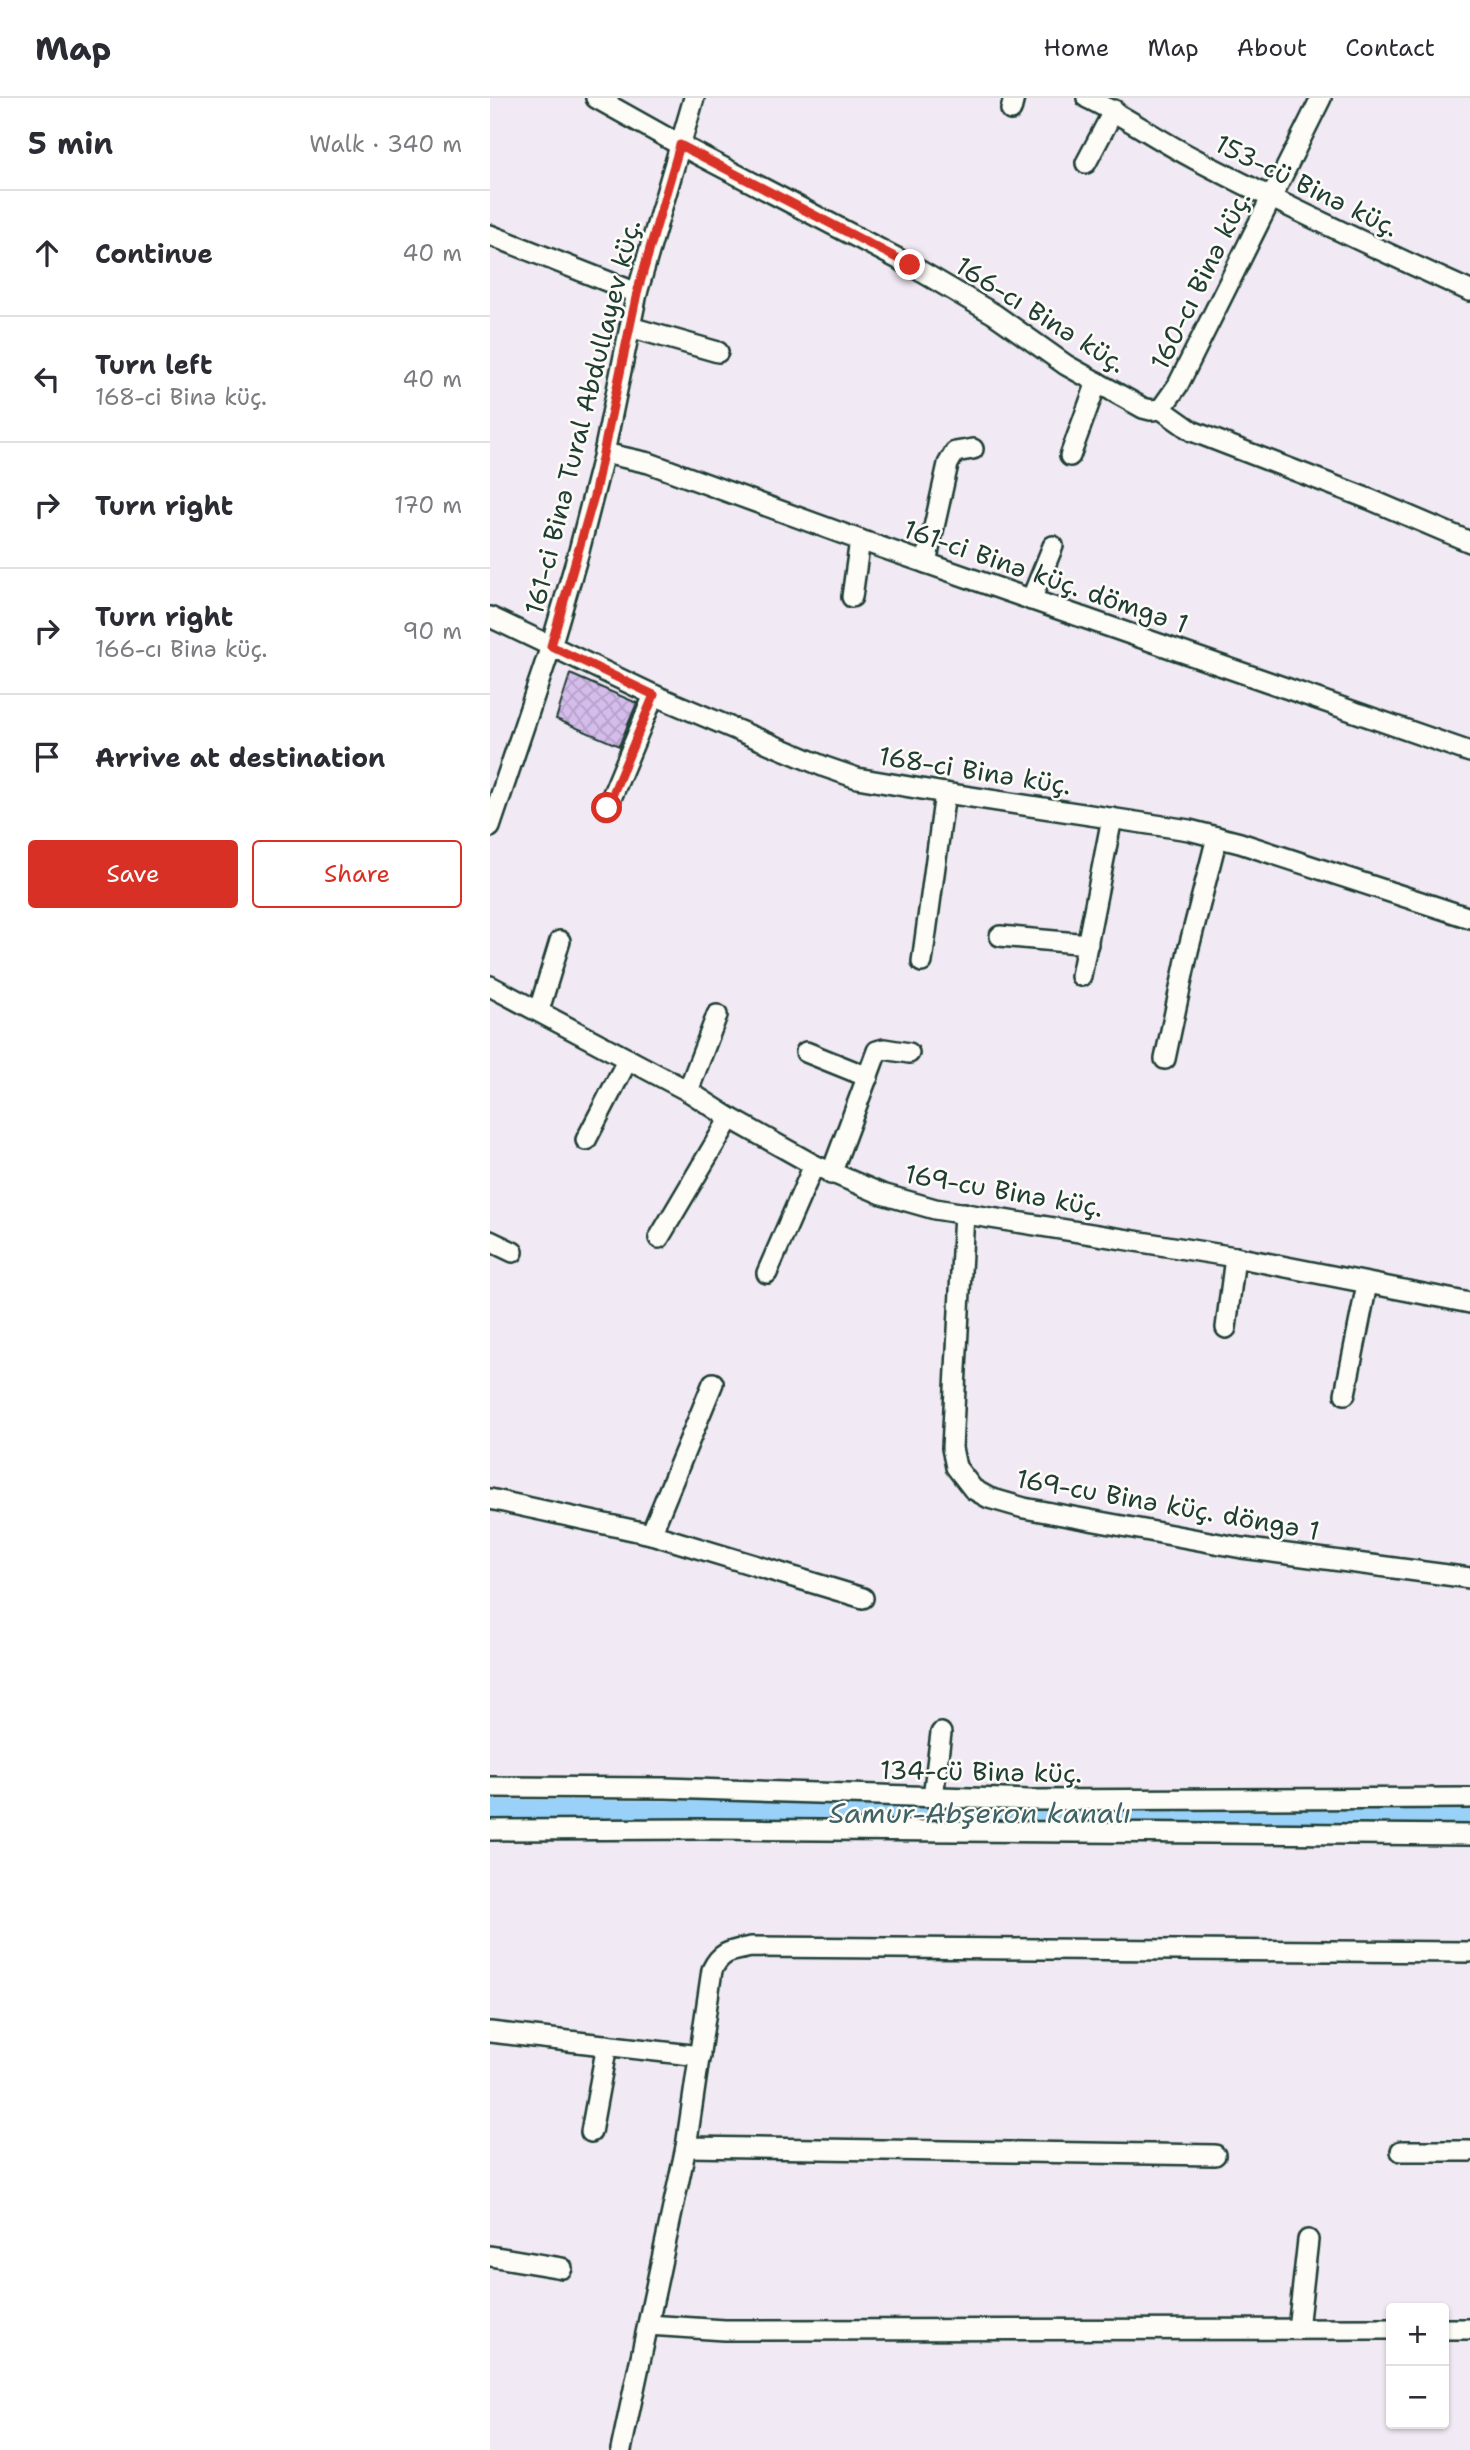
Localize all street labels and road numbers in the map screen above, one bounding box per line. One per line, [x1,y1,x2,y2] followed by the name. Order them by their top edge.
[1209,125,1405,245] street label: 153-cü Binə küç.
[1142,185,1258,375] street label: 160-cı Binə küç.
[516,216,648,618] street label: 161-ci Binə Tural Abdullayev küç.
[949,248,1133,380] street label: 166-cı Binə küç.
[899,511,1193,641] street label: 161-ci Binə küç. dömgə 1
[876,738,1074,802] street label: 168-ci Binə küç.
[902,1155,1106,1225] street label: 169-cu Binə küç.
[1014,1460,1322,1548] street label: 169-cu Binə küç. döngə 1
[880,1752,1082,1790] street label: 134-cü Binə küç.

